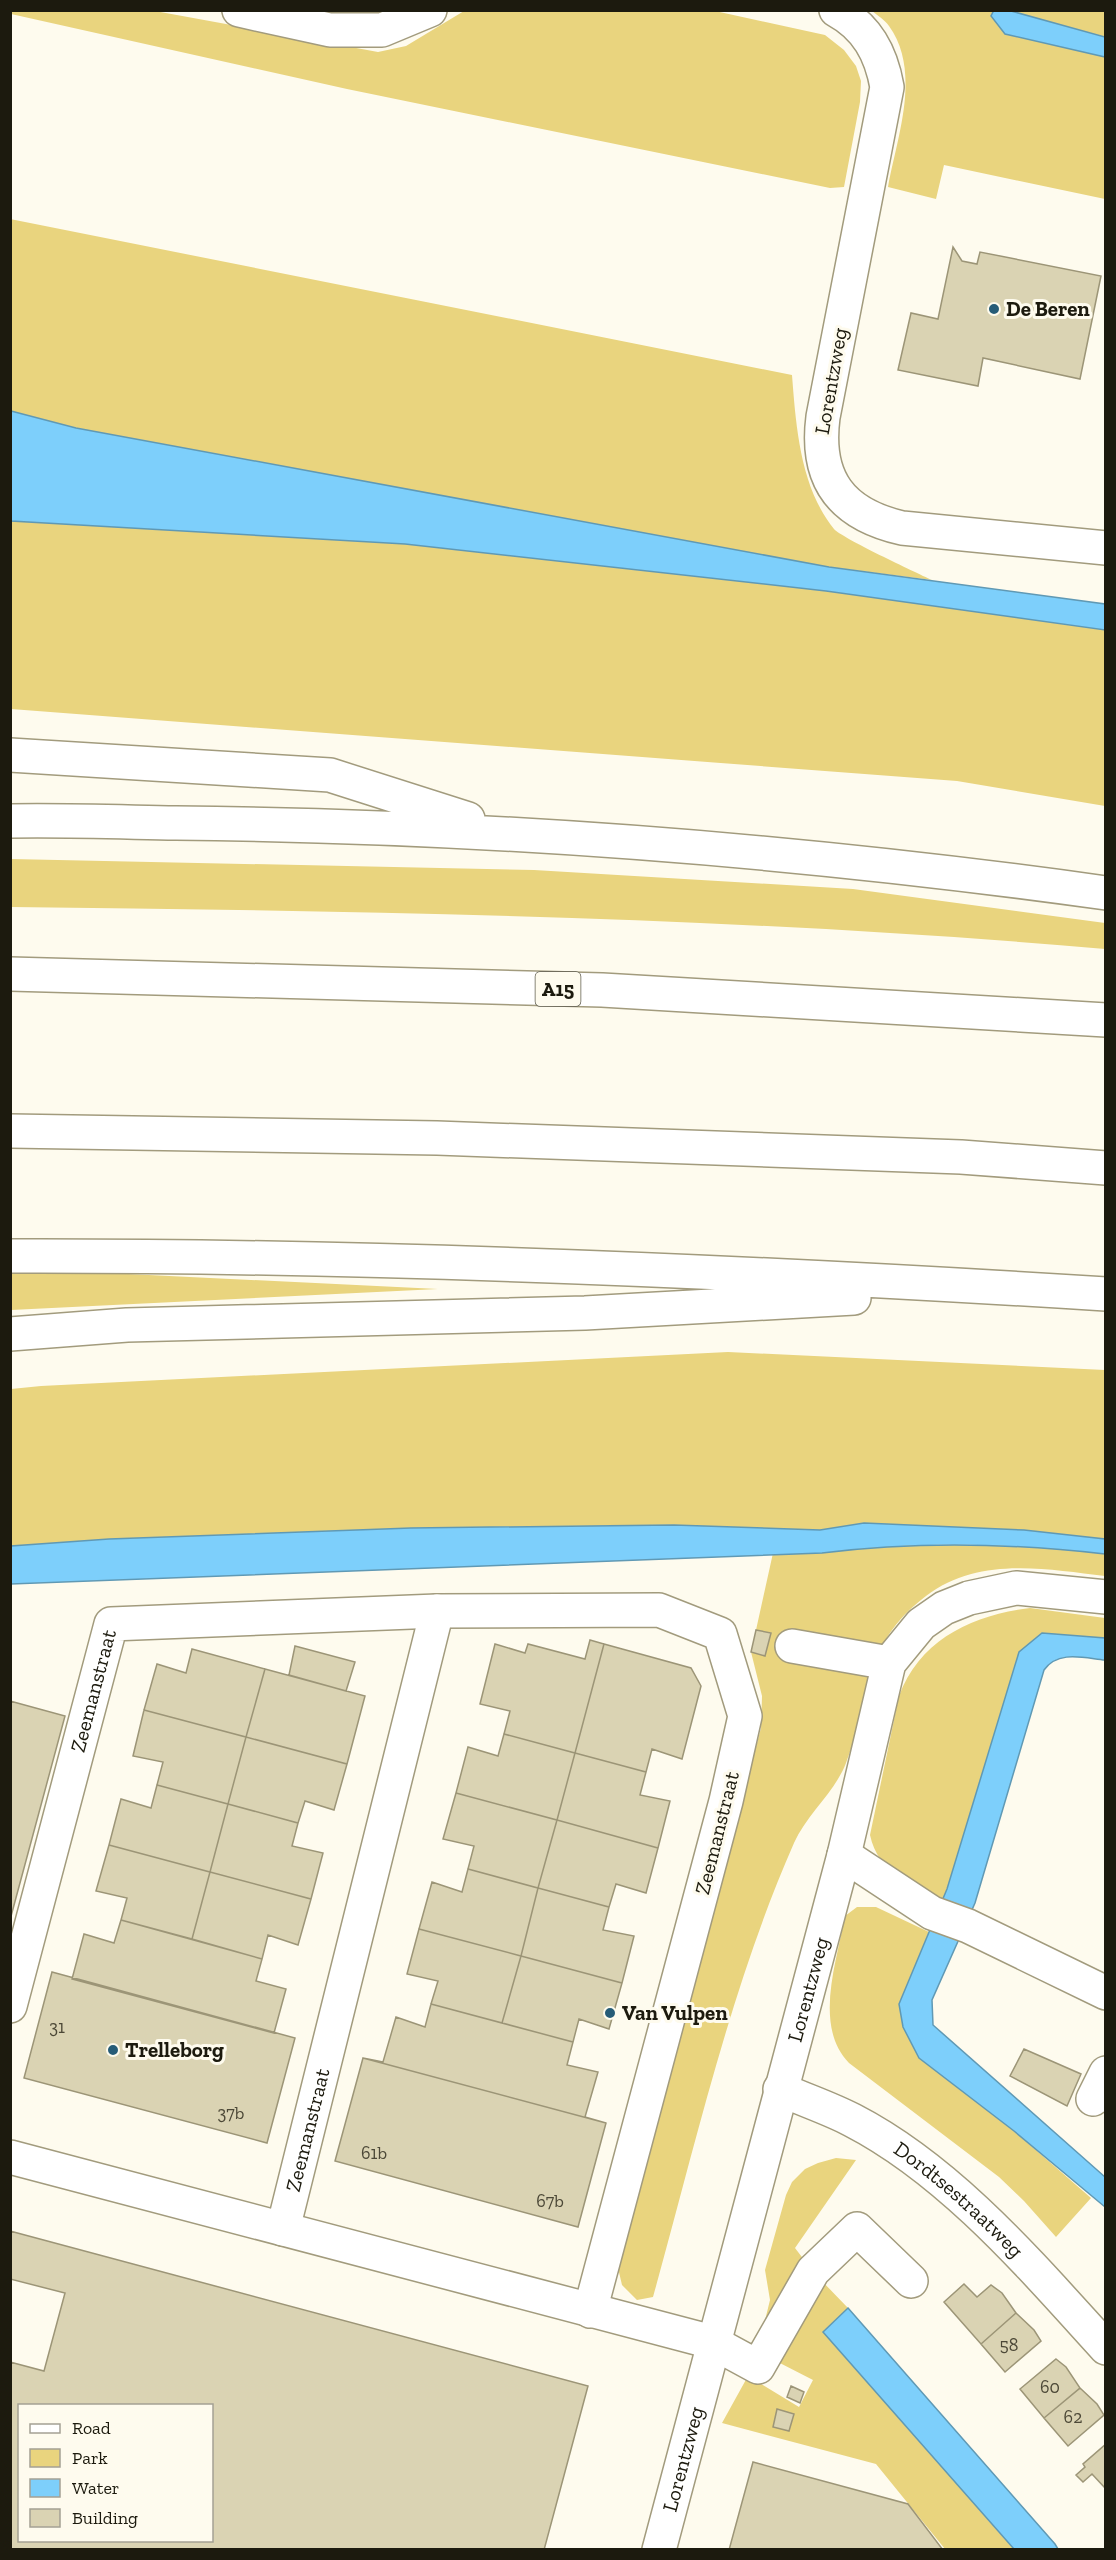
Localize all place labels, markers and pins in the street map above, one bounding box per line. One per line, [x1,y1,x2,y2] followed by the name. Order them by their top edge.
[1006,296,1090,321] place label: De Beren
[987,302,1001,316] marker: De Beren
[622,2000,728,2025] place label: Van Vulpen
[603,2006,617,2020] marker: Van Vulpen
[125,2037,224,2062] place label: Trelleborg
[106,2043,120,2057] marker: Trelleborg

